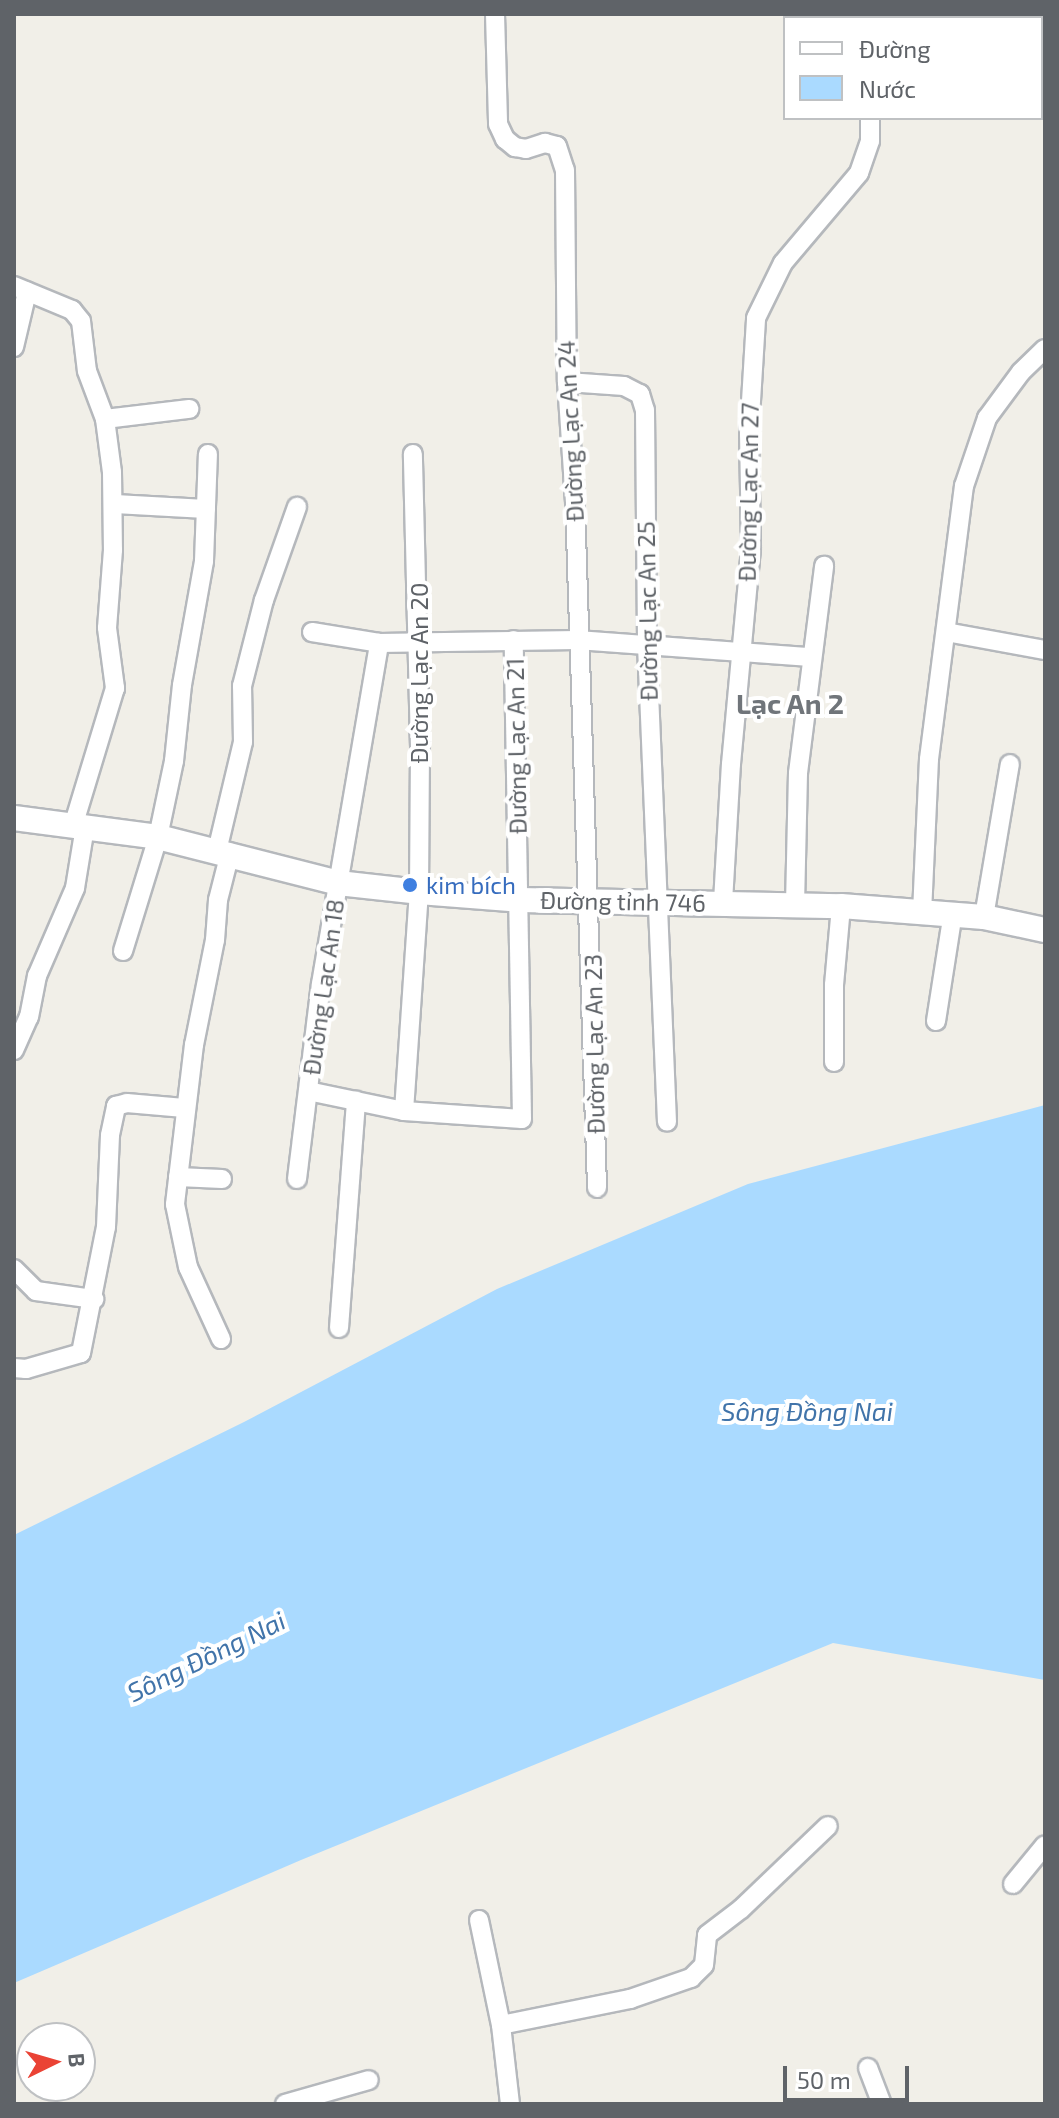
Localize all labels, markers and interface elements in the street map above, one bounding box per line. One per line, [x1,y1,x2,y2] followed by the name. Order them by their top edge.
[783,16,1043,120] legend
[859,34,931,63] text: Đường
[859,74,916,103] text: Nước
[551,339,589,523] street label: Đường Lạc An 24
[732,402,764,582] street label: Đường Lạc An 27
[631,521,663,701] street label: Đường Lạc An 25
[405,582,433,764] street label: Đường Lạc An 20
[500,657,532,835] street label: Đường Lạc An 21
[736,686,844,720] district label: Lạc An 2
[426,871,516,899] place label: kim bích
[401,876,419,894] marker: kim bích
[540,885,706,917] street label: Đường tỉnh 746
[296,897,350,1077] street label: Đường Lạc An 18
[578,953,610,1135] street label: Đường Lạc An 23
[721,1395,893,1427] water label: Sông Đồng Nai
[122,1604,290,1708] water label: Sông Đồng Nai
[16,2022,96,2102] north arrow
[787,2050,913,2100] scale bar
[64,2052,91,2068] text: B
[797,2065,851,2094] text: 50 m

